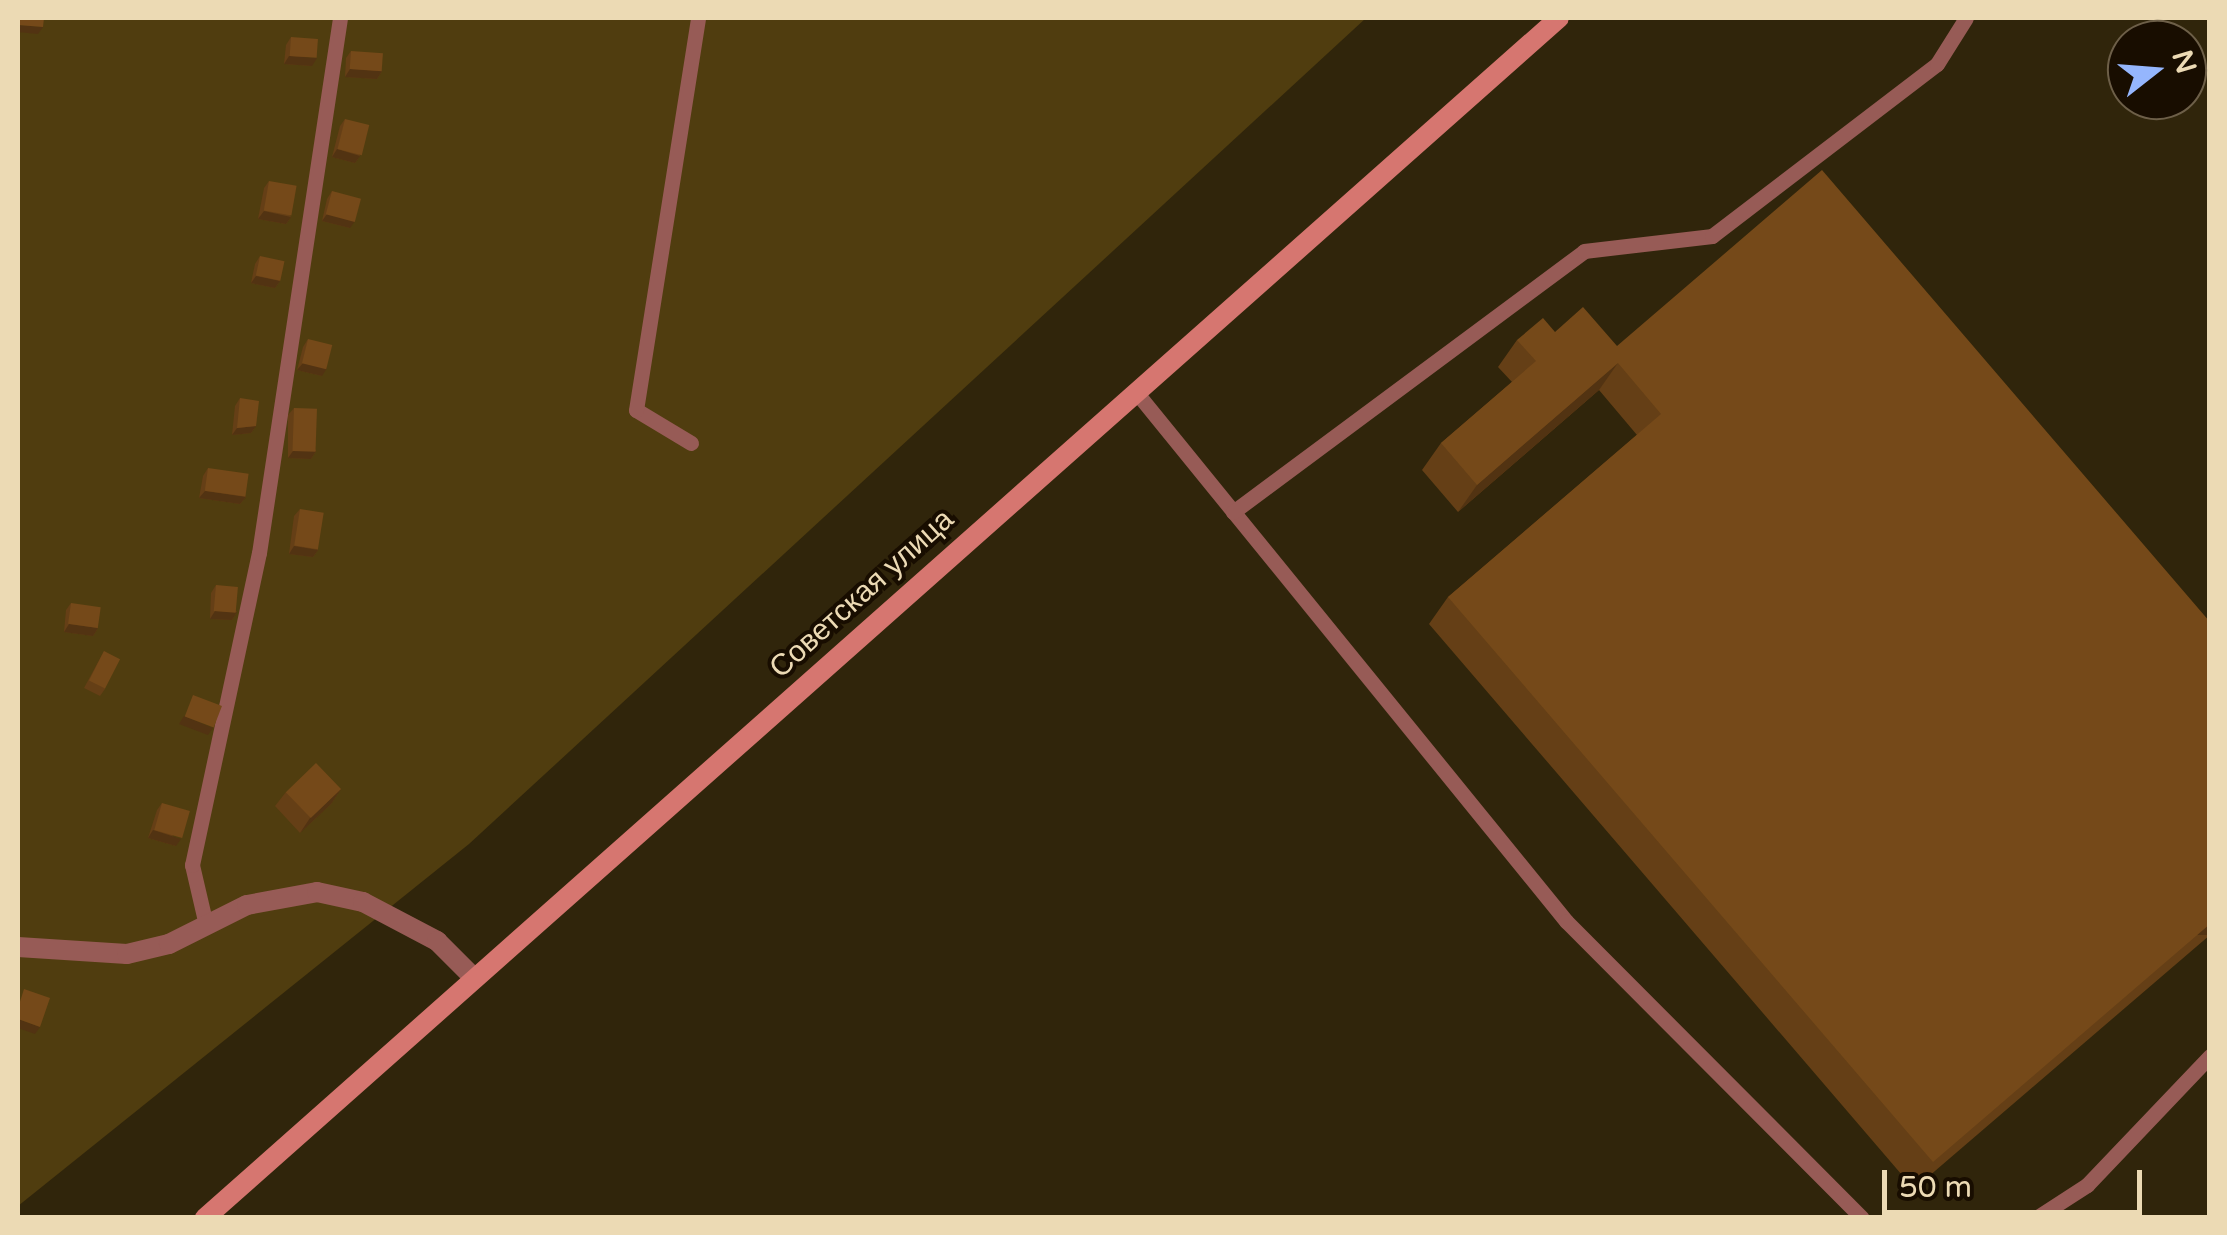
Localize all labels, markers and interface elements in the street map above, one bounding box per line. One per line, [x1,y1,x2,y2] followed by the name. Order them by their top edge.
[2107,20,2207,120] north arrow
[2164,46,2203,78] text: N
[763,502,961,686] street label: Советская улица
[1887,1150,2147,1212] scale bar
[1899,1169,1972,1206] text: 50 m

